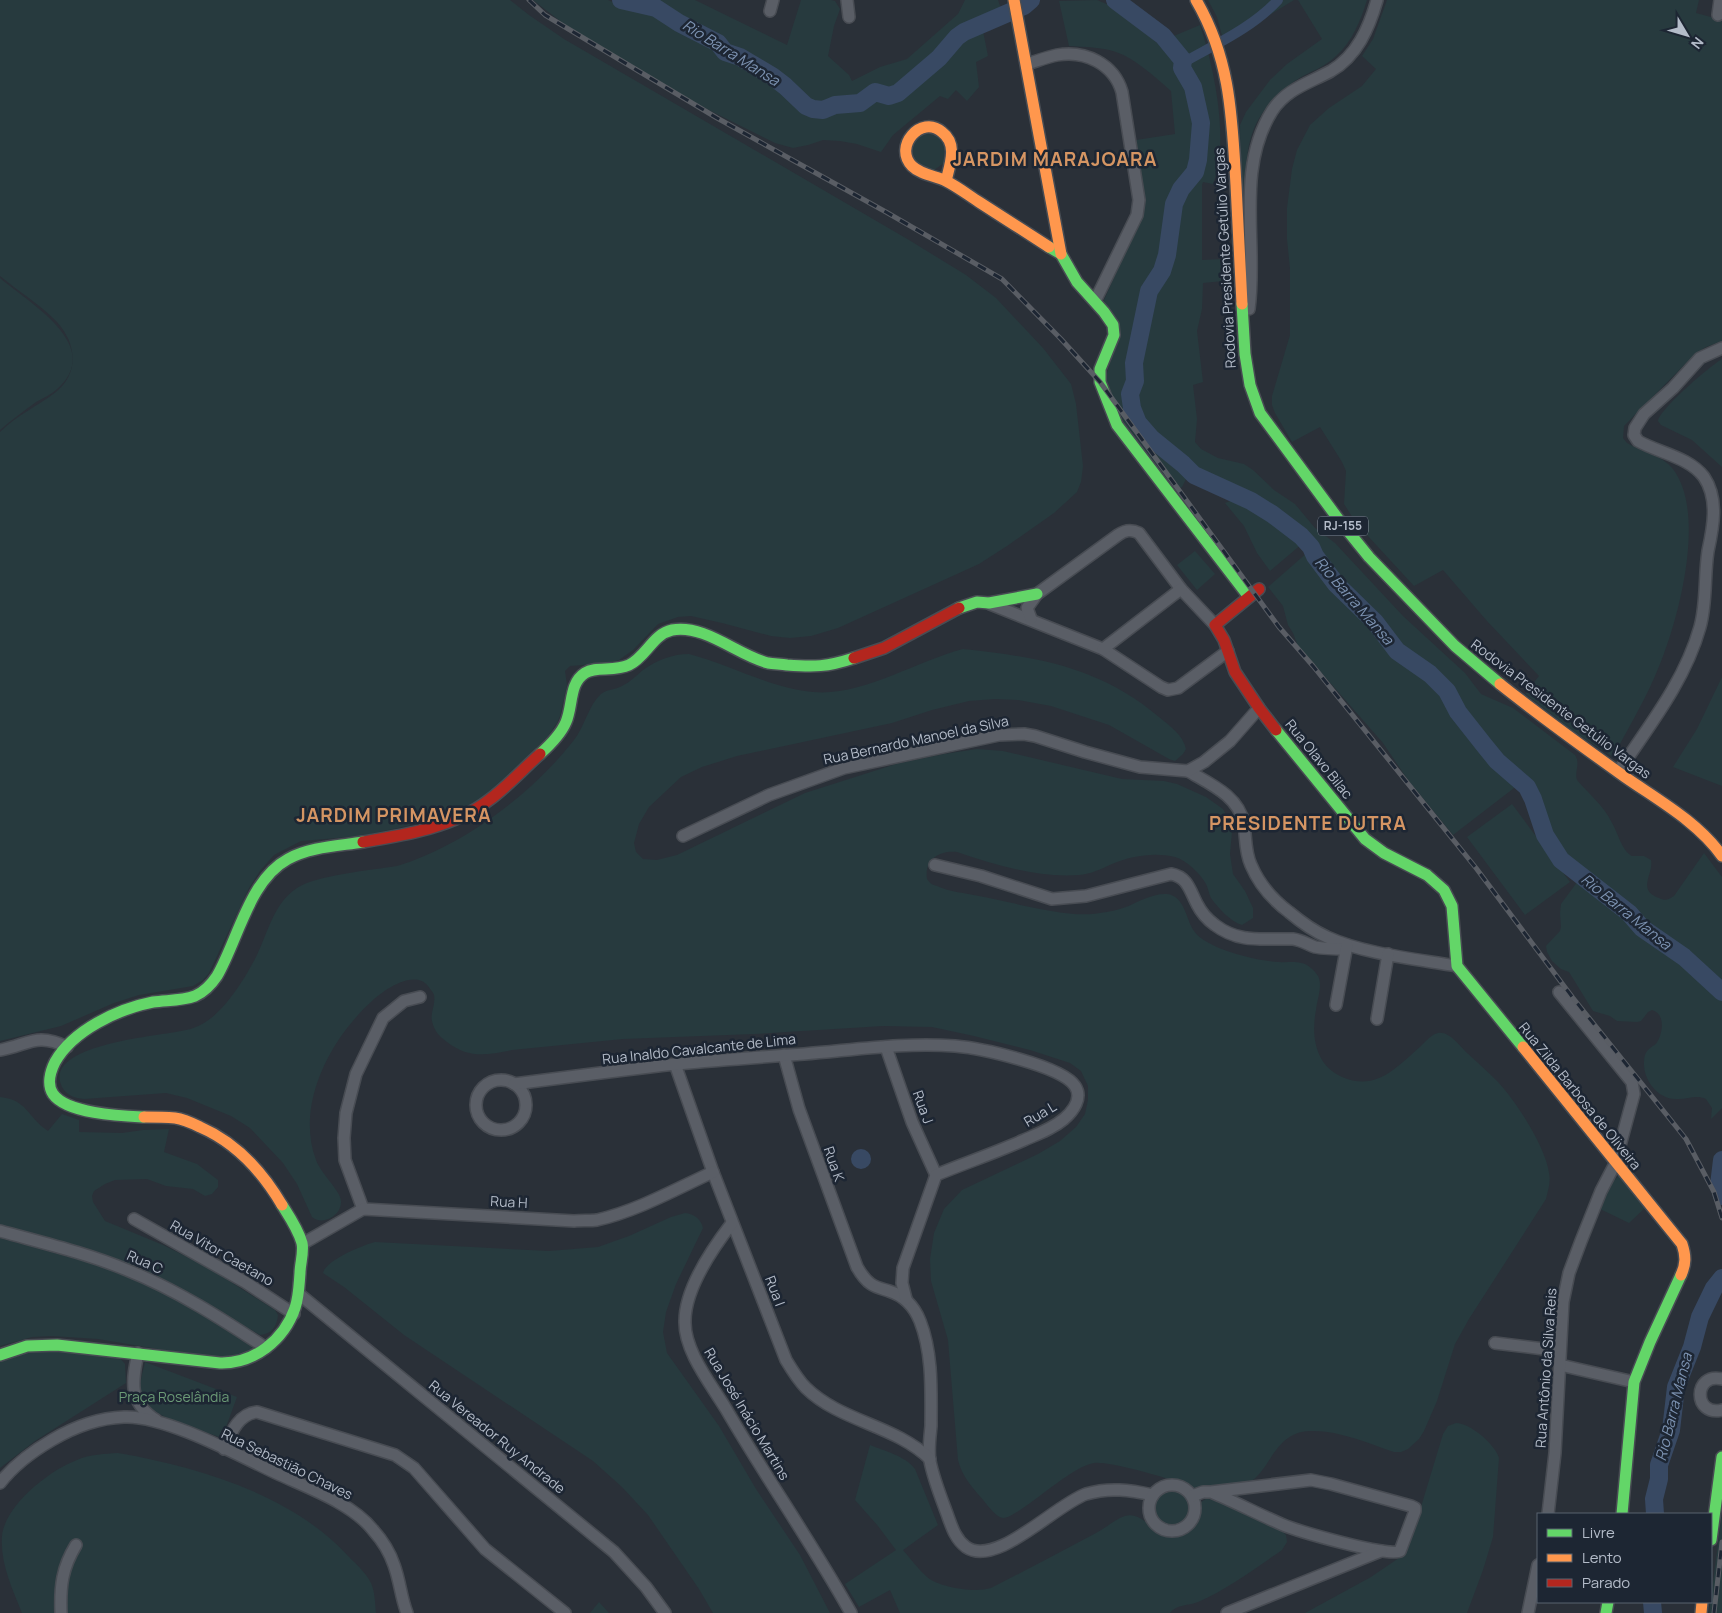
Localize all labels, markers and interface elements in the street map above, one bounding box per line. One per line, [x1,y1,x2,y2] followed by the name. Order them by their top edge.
[1662,10,1712,60] north arrow
[679,14,784,91] water label: Rio Barra Mansa
[1687,33,1708,53] text: N
[953,146,1157,172] district label: JARDIM MARAJOARA
[1209,147,1240,369] street label: Rodovia Presidente Getúlio Vargas
[1318,516,1368,536] road number: RJ-155
[1310,552,1399,650] water label: Rio Barra Mansa
[1467,635,1655,783] street label: Rodovia Presidente Getúlio Vargas
[822,711,1010,768] street label: Rua Bernardo Manoel da Silva
[1281,715,1358,803] street label: Rua Olavo Bilac
[296,802,492,828] district label: JARDIM PRIMAVERA
[1209,810,1407,836] district label: PRESIDENTE DUTRA
[1577,869,1676,955] water label: Rio Barra Mansa
[1515,1018,1646,1173] street label: Rua Zilda Barbosa de Oliveira
[601,1029,797,1068] street label: Rua Inaldo Cavalcante de Lima
[909,1088,938,1126] street label: Rua J
[1020,1096,1060,1131] street label: Rua L
[820,1144,850,1185] street label: Rua K
[490,1191,528,1212] street label: Rua H
[167,1215,277,1290] street label: Rua Vitor Caetano
[124,1245,166,1278] street label: Rua C
[761,1273,790,1309] street label: Rua I
[1530,1287,1561,1448] street label: Rua Antônio da Silva Reis
[700,1344,794,1483] street label: Rua José Inácio Martins
[1650,1350,1697,1463] water label: Rio Barra Mansa
[425,1376,570,1498] street label: Rua Vereador Ruy Andrade
[119,1387,229,1406] park label: Praça Roselândia
[218,1423,356,1504] street label: Rua Sebastião Chaves
[1537,1513,1712,1603] legend
[1582,1522,1615,1543] text: Livre
[1582,1547,1622,1568] text: Lento
[1582,1572,1630,1593] text: Parado

